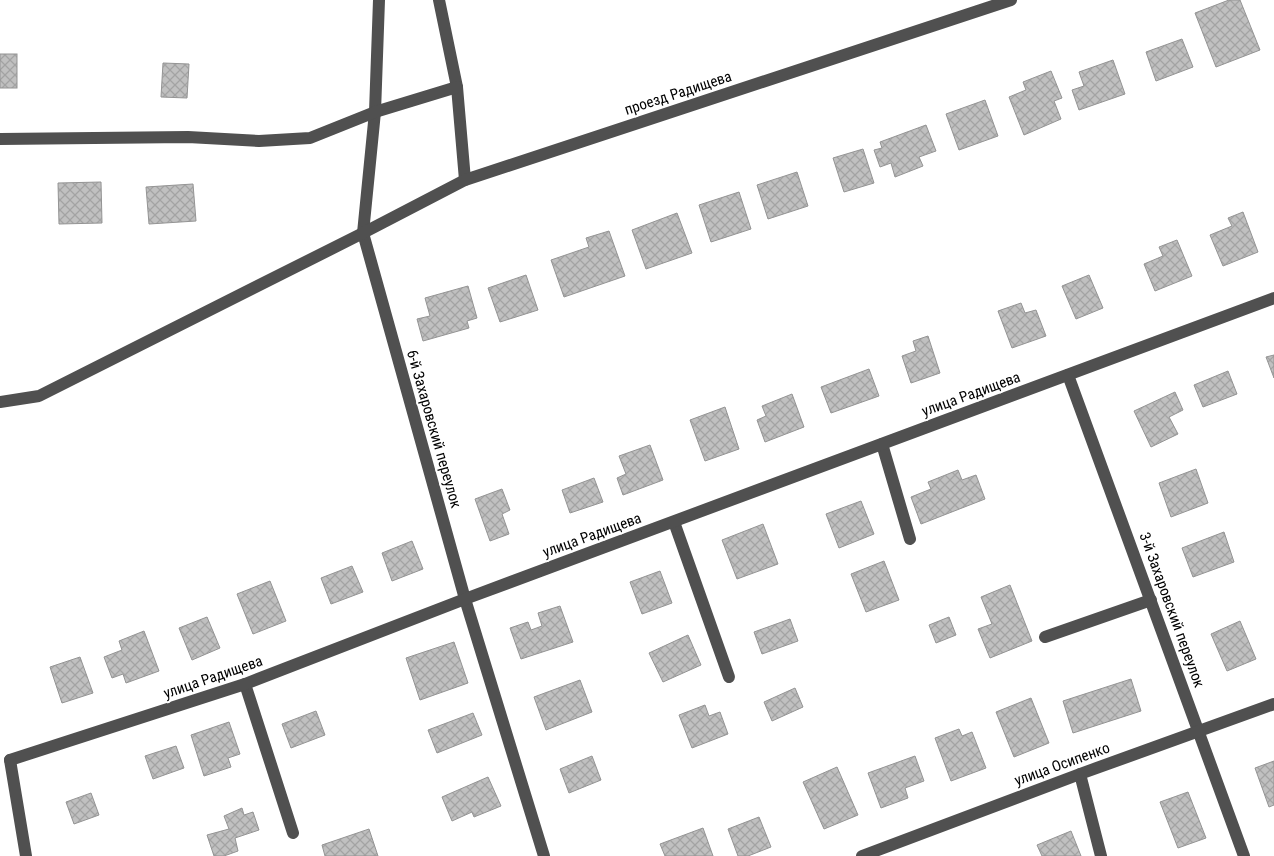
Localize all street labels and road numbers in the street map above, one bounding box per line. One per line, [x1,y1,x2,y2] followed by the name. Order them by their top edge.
[622,67,734,119] street label: проезд Радищева
[403,348,465,510] street label: 6-й Захаровский переулок
[919,368,1023,420] street label: улица Радищева
[540,509,644,561] street label: улица Радищева
[1136,530,1208,690] street label: 3-й Захаровский переулок
[161,652,265,702] street label: улица Радищева
[1012,738,1112,790] street label: улица Осипенко

